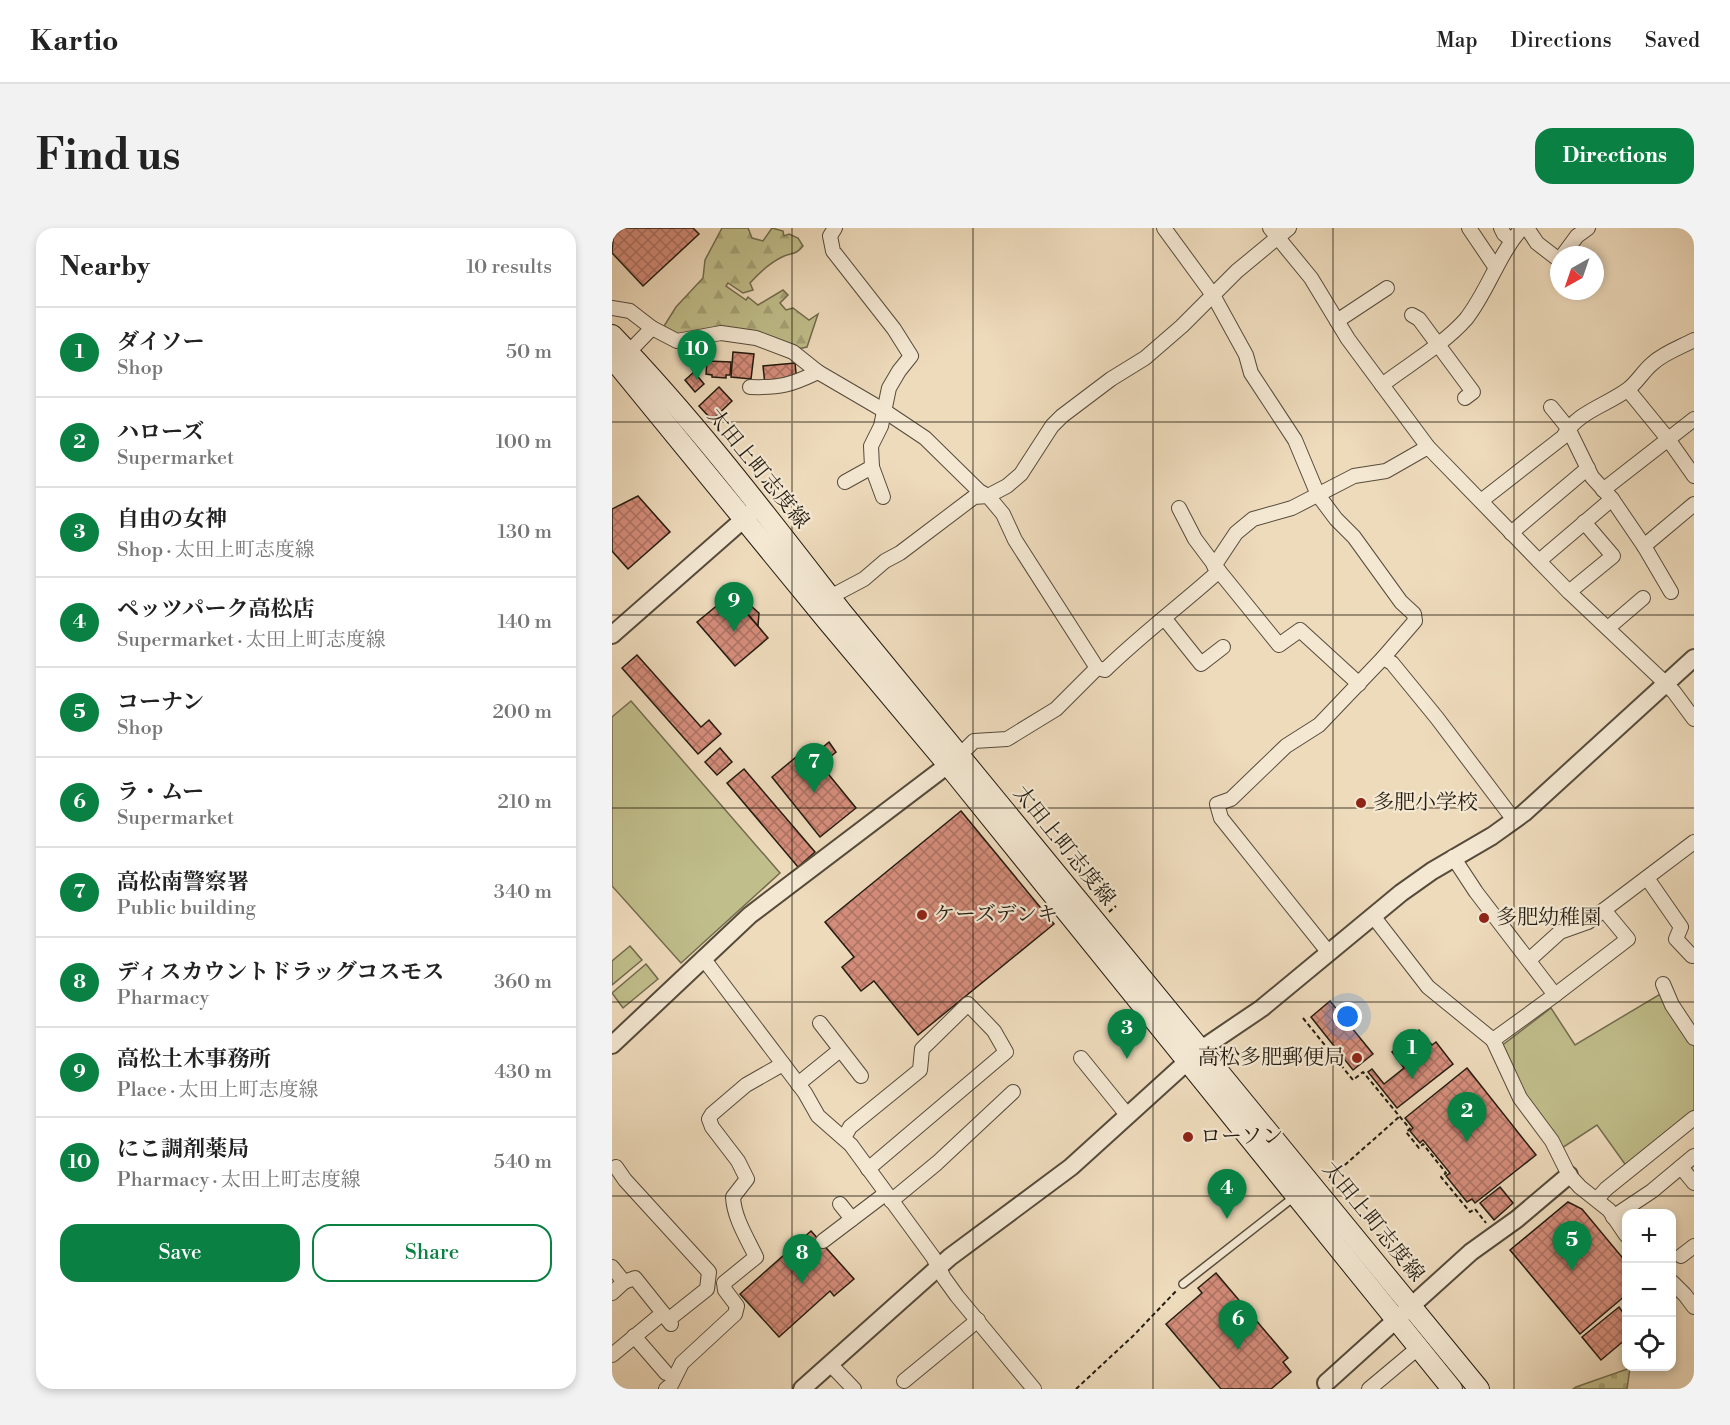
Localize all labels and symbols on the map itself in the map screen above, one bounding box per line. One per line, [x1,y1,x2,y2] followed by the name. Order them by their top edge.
[1550,246,1604,300] north arrow
[678,330,716,380] pin: 10
[702,404,814,534] street label: 太田上町志度線
[714,582,754,632] pin: 9
[794,744,834,793] pin: 7
[1008,781,1120,911] street label: 太田上町志度線
[1373,790,1478,816] place label: 多肥小学校
[1354,796,1368,810] marker: 多肥小学校
[934,902,1058,928] place label: ケーズデンキ
[1496,905,1601,931] place label: 多肥幼稚園
[915,908,929,922] marker: ケーズデンキ
[1477,911,1491,925] marker: 多肥幼稚園
[1333,1002,1362,1031] your location
[1108,1010,1146,1059] pin: 3
[1392,1030,1432,1079] pin: 1
[1198,1045,1345,1071] place label: 高松多肥郵便局
[1350,1051,1364,1065] marker: 高松多肥郵便局
[1448,1092,1486,1142] pin: 2
[1200,1124,1283,1150] place label: ローソン
[1181,1130,1195,1144] marker: ローソン
[1317,1157,1429,1287] street label: 太田上町志度線
[1208,1170,1246,1219] pin: 4
[1552,1222,1592,1271] pin: 5
[782,1234,822,1284] pin: 8
[1218,1300,1258,1350] pin: 6

